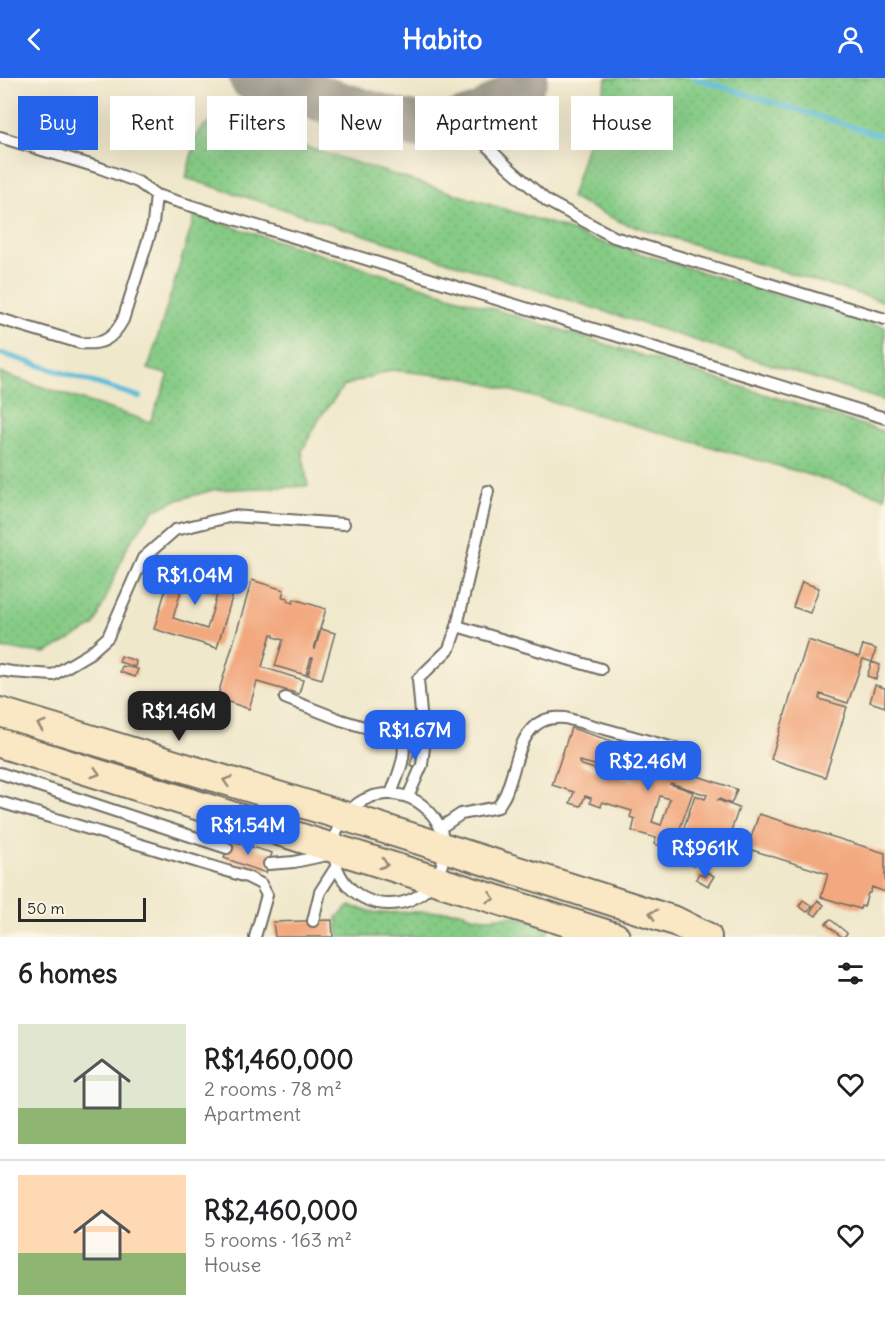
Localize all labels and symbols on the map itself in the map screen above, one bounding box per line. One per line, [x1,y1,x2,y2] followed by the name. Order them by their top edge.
[140,555,250,606] pin: R$1.04M
[124,691,234,742] pin: R$1.46M
[360,710,470,761] pin: R$1.67M
[36,720,47,732] one-way arrow
[593,741,703,792] pin: R$2.46M
[90,766,101,778] one-way arrow
[222,776,233,788] one-way arrow
[193,805,303,856] pin: R$1.54M
[656,828,754,879] pin: R$961K
[378,857,389,869] one-way arrow
[485,891,496,903] one-way arrow
[18,895,146,922] scale bar
[648,909,659,921] one-way arrow

